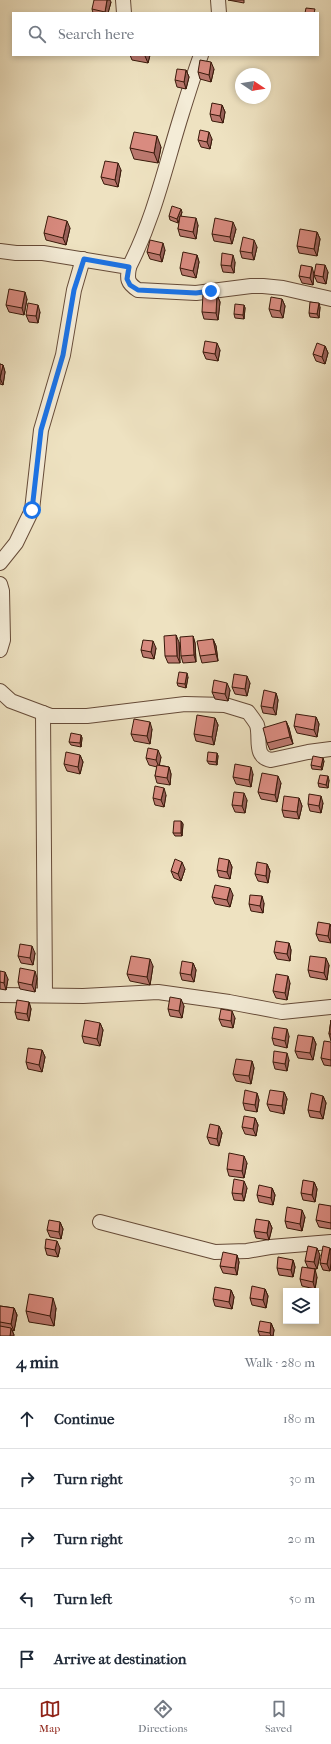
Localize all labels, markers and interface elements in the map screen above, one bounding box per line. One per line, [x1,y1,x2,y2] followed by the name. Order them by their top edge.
[12,12,319,56] search box
[26,23,48,45] icon: search
[58,25,134,43] text: Search here
[235,68,271,104] north arrow
[202,282,220,300] route end
[23,501,41,519] route start
[283,1288,319,1324] map controls
[283,1288,319,1324] button: layers
[16,1352,59,1372] text: 4 min
[245,1355,315,1370] text: Walk · 280 m
[16,1408,38,1430] icon: ahead
[54,1410,114,1428] text: Continue
[283,1411,315,1426] text: 180 m
[16,1468,38,1490] icon: right
[54,1470,123,1488] text: Turn right
[289,1471,315,1486] text: 30 m
[16,1528,38,1550] icon: right
[54,1530,123,1548] text: Turn right
[288,1531,315,1546] text: 20 m
[16,1588,38,1610] icon: left
[54,1590,112,1608] text: Turn left
[289,1591,315,1606] text: 50 m
[16,1648,38,1670] icon: arrive
[54,1650,186,1668] text: Arrive at destination
[39,1698,61,1735] tab: Map
[138,1698,188,1735] tab: Directions
[265,1698,292,1735] tab: Saved

